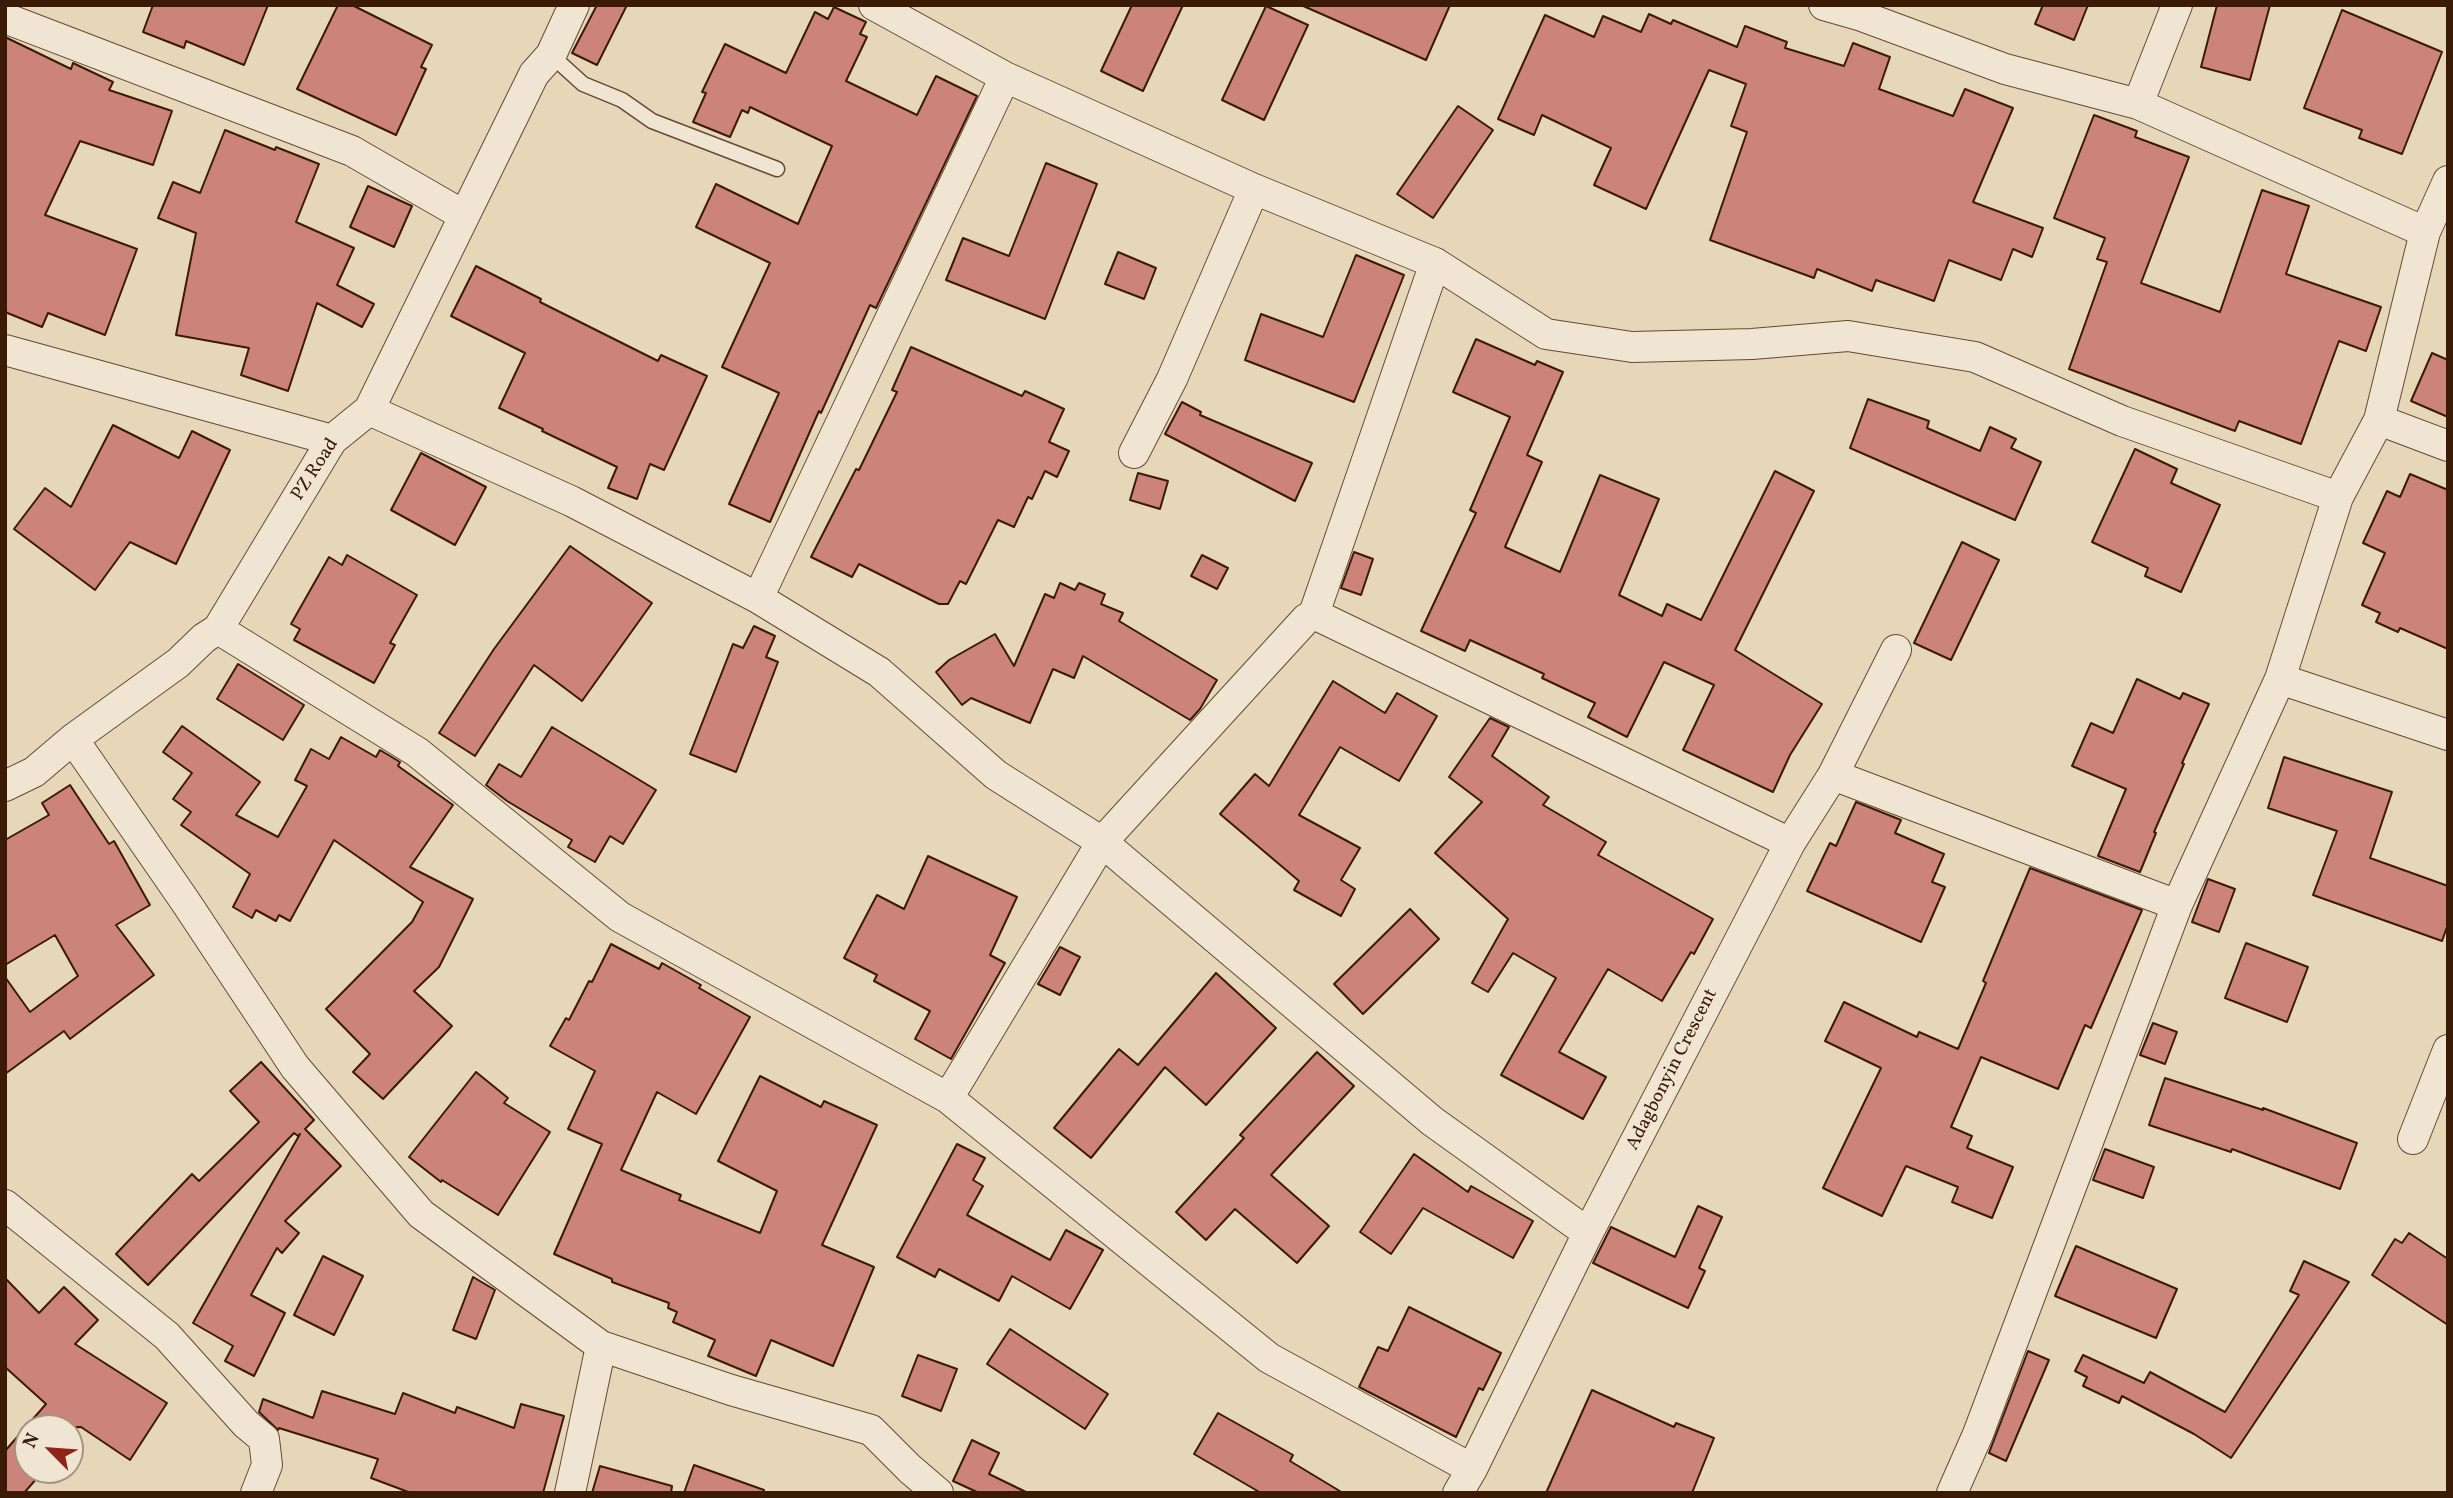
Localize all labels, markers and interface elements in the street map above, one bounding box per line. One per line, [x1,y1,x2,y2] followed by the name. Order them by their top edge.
[287,435,345,505] street label: PZ Road
[1622,985,1724,1155] street label: Adagbonyin Crescent
[14,1414,84,1484] north arrow
[17,1429,46,1453] text: N

